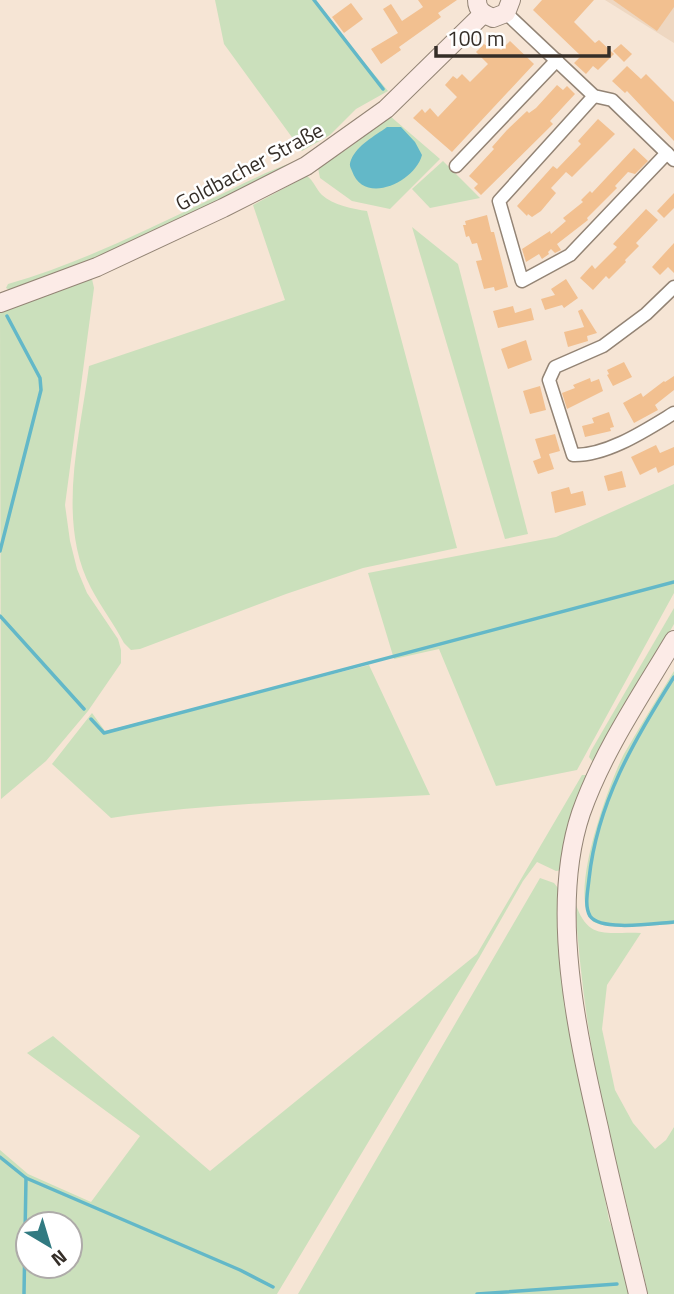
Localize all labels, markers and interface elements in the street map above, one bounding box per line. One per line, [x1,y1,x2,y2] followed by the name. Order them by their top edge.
[436,14,609,58] scale bar
[447,22,504,54] text: 100 m
[169,113,329,219] street label: Goldbacher Straße
[14,1210,84,1280] north arrow
[46,1243,74,1274] text: N

